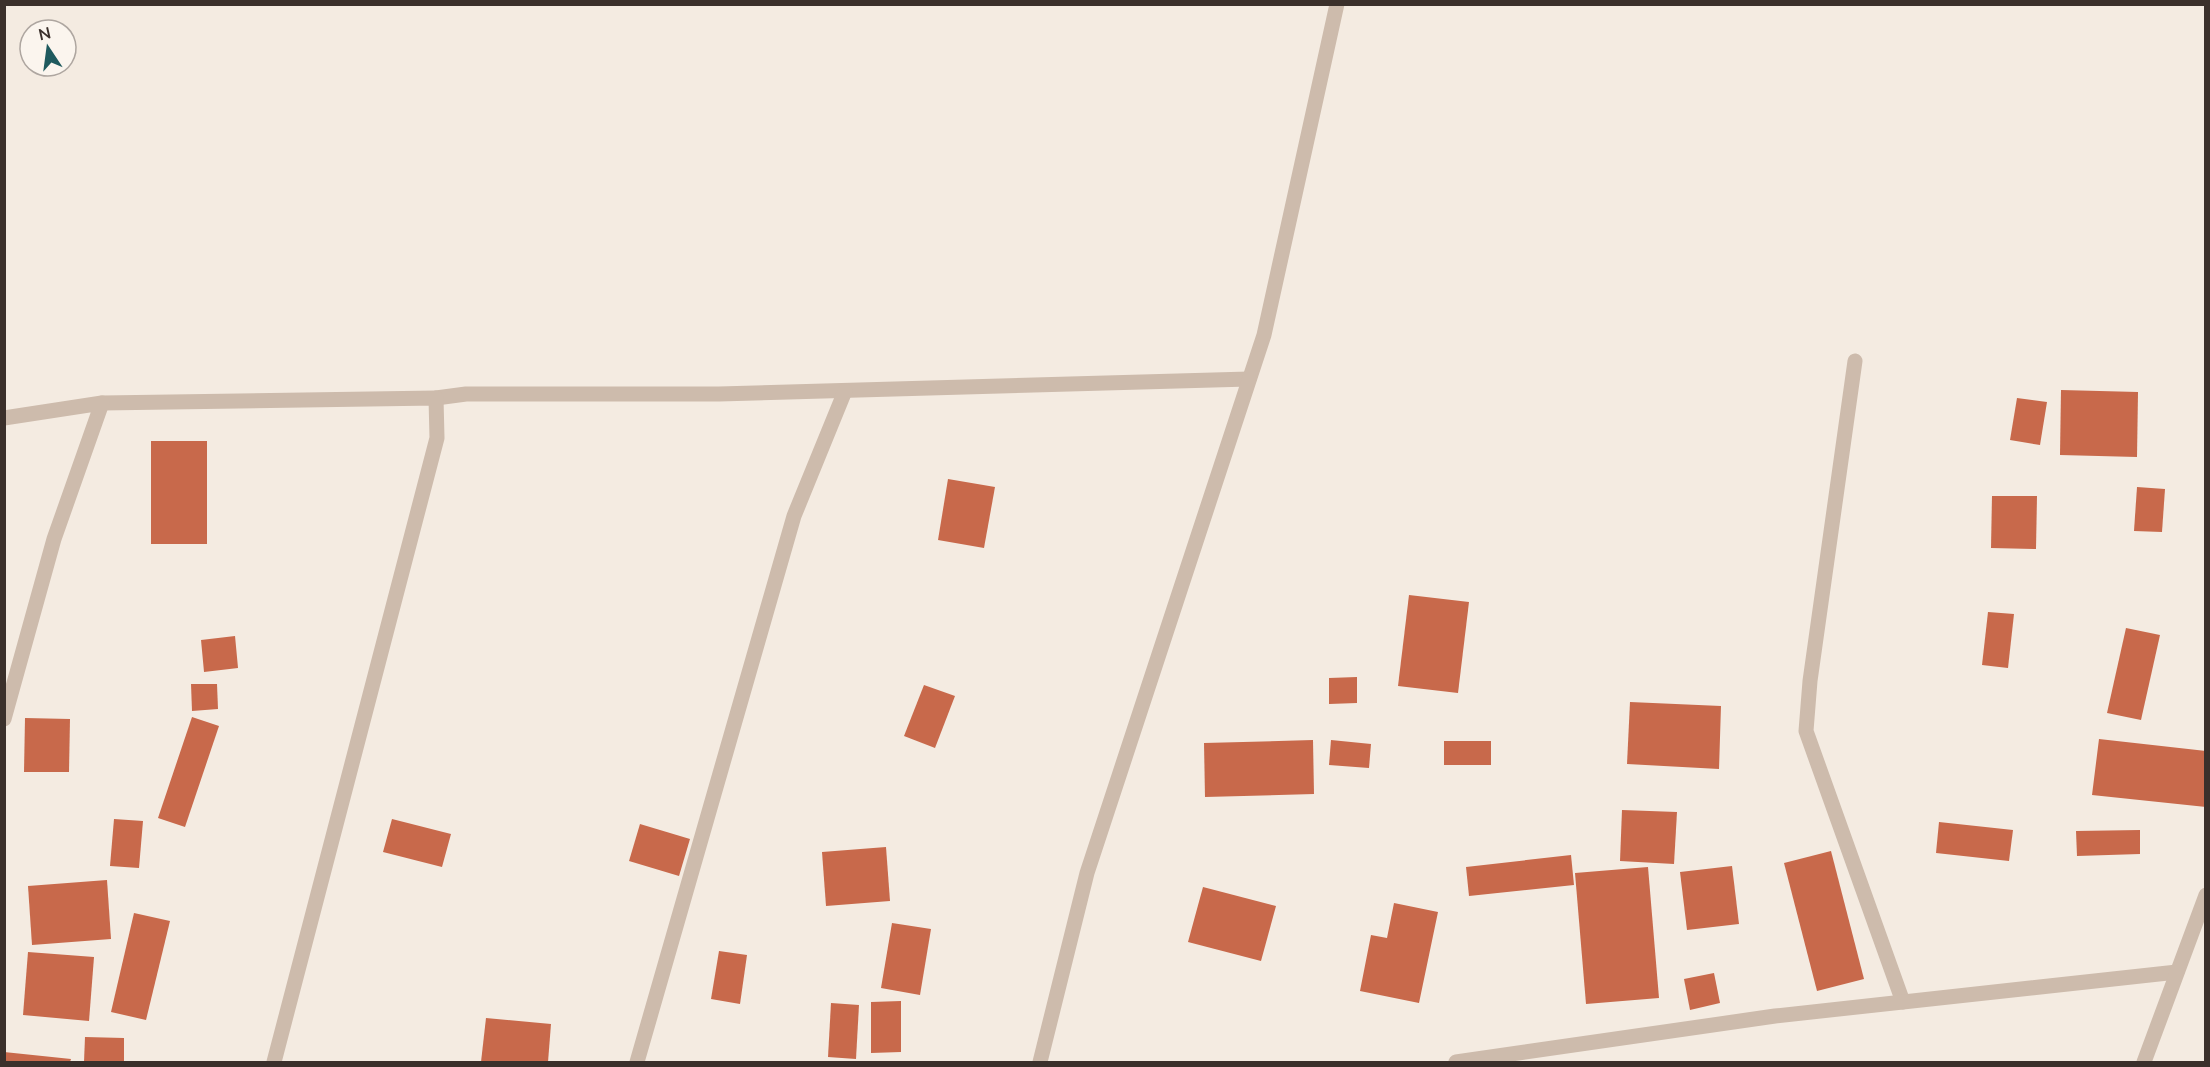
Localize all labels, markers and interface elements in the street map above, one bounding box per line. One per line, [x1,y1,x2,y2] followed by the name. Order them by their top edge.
[18,18,78,78] north arrow
[36,22,53,44] text: N

